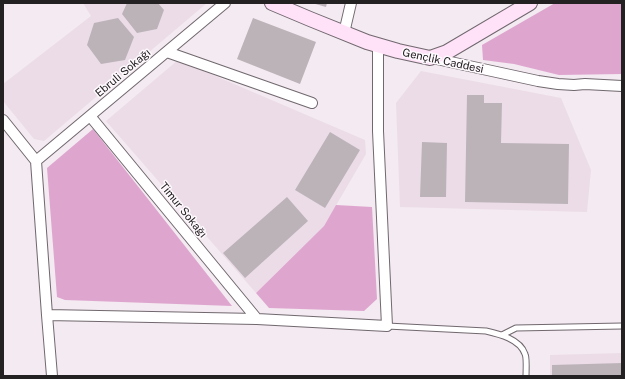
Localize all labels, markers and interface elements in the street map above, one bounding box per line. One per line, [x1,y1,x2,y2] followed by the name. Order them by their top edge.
[93,46,153,100] street label: Ebruli Sokağı
[401,46,485,76] street label: Gençlik Caddesi
[157,180,209,240] street label: Timur Sokağı

